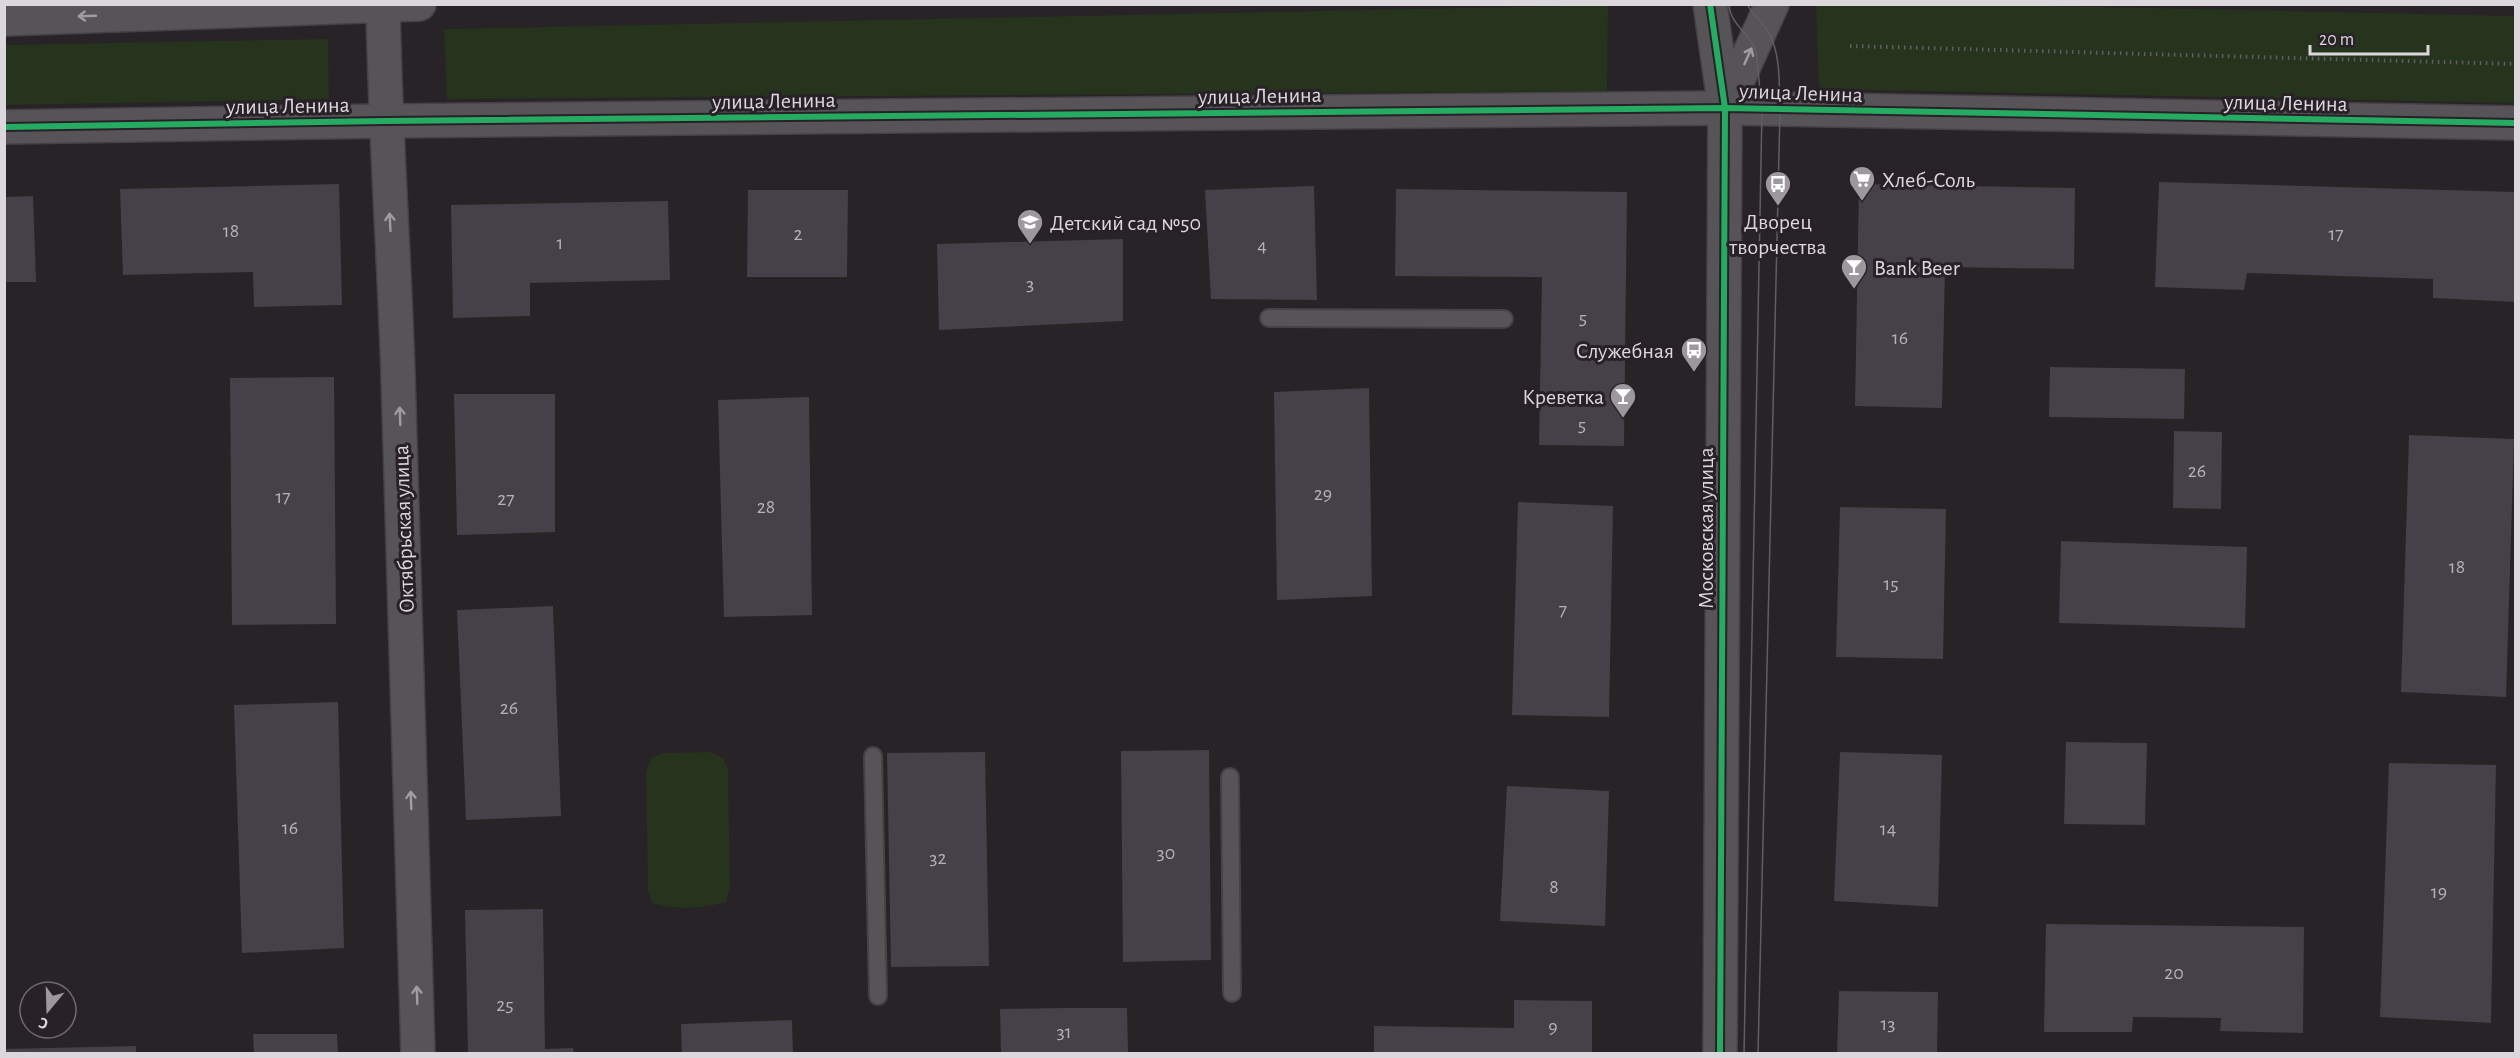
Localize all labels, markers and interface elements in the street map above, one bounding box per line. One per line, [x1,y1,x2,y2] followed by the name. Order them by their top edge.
[78,10,98,21] one-way arrow
[2310,18,2428,56] scale bar
[2319,31,2354,49] text: 20 m
[1743,47,1754,66] one-way arrow
[1738,80,1863,106] street label: улица Ленина
[1197,84,1322,108] street label: улица Ленина
[711,89,836,113] street label: улица Ленина
[2223,91,2348,115] street label: улица Ленина
[225,94,350,118] street label: улица Ленина
[1847,164,1877,202] supermarket icon: Хлеб-Соль
[1763,169,1793,207] bus stop icon: Дворец творчества
[1882,169,1976,191] place label: Хлеб-Соль
[1015,207,1045,245] school or university icon: Детский сад №50
[1728,211,1827,258] place label: Дворец творчества
[384,212,395,232] one-way arrow
[1050,212,1201,234] place label: Детский сад №50
[223,221,239,241] house number: 18
[793,224,803,244] house number: 2
[2328,224,2344,244] house number: 17
[557,233,563,253] house number: 1
[1257,236,1267,256] house number: 4
[1839,252,1869,290] bar icon: Bank Beer
[1874,257,1960,279] place label: Bank Beer
[1026,274,1034,294] house number: 3
[1579,308,1587,328] house number: 5
[1892,328,1908,348] house number: 16
[1679,335,1709,373] bus stop icon: Служебная
[1576,340,1674,362] place label: Служебная
[1608,381,1638,419] bar icon: Креветка
[1522,386,1604,408] place label: Креветка
[394,407,405,427] one-way arrow
[1578,415,1586,435] house number: 5
[390,444,418,613] street label: Октябрьская улица
[1695,447,1717,609] street label: Московская улица
[2188,461,2206,481] house number: 26
[1314,484,1332,504] house number: 29
[275,487,291,507] house number: 17
[497,489,515,509] house number: 27
[757,497,775,517] house number: 28
[2449,557,2465,577] house number: 18
[1883,574,1899,594] house number: 15
[1559,600,1567,620] house number: 7
[500,698,518,718] house number: 26
[406,791,417,811] one-way arrow
[282,818,298,838] house number: 16
[1880,819,1896,839] house number: 14
[1157,843,1175,863] house number: 30
[929,848,947,868] house number: 32
[1549,877,1559,897] house number: 8
[2431,882,2447,902] house number: 19
[2164,963,2184,983] house number: 20
[18,980,78,1040] north arrow
[411,986,422,1006] one-way arrow
[496,995,514,1015] house number: 25
[37,1014,50,1032] text: С
[1880,1014,1896,1034] house number: 13
[1548,1017,1558,1037] house number: 9
[1056,1022,1072,1042] house number: 31

